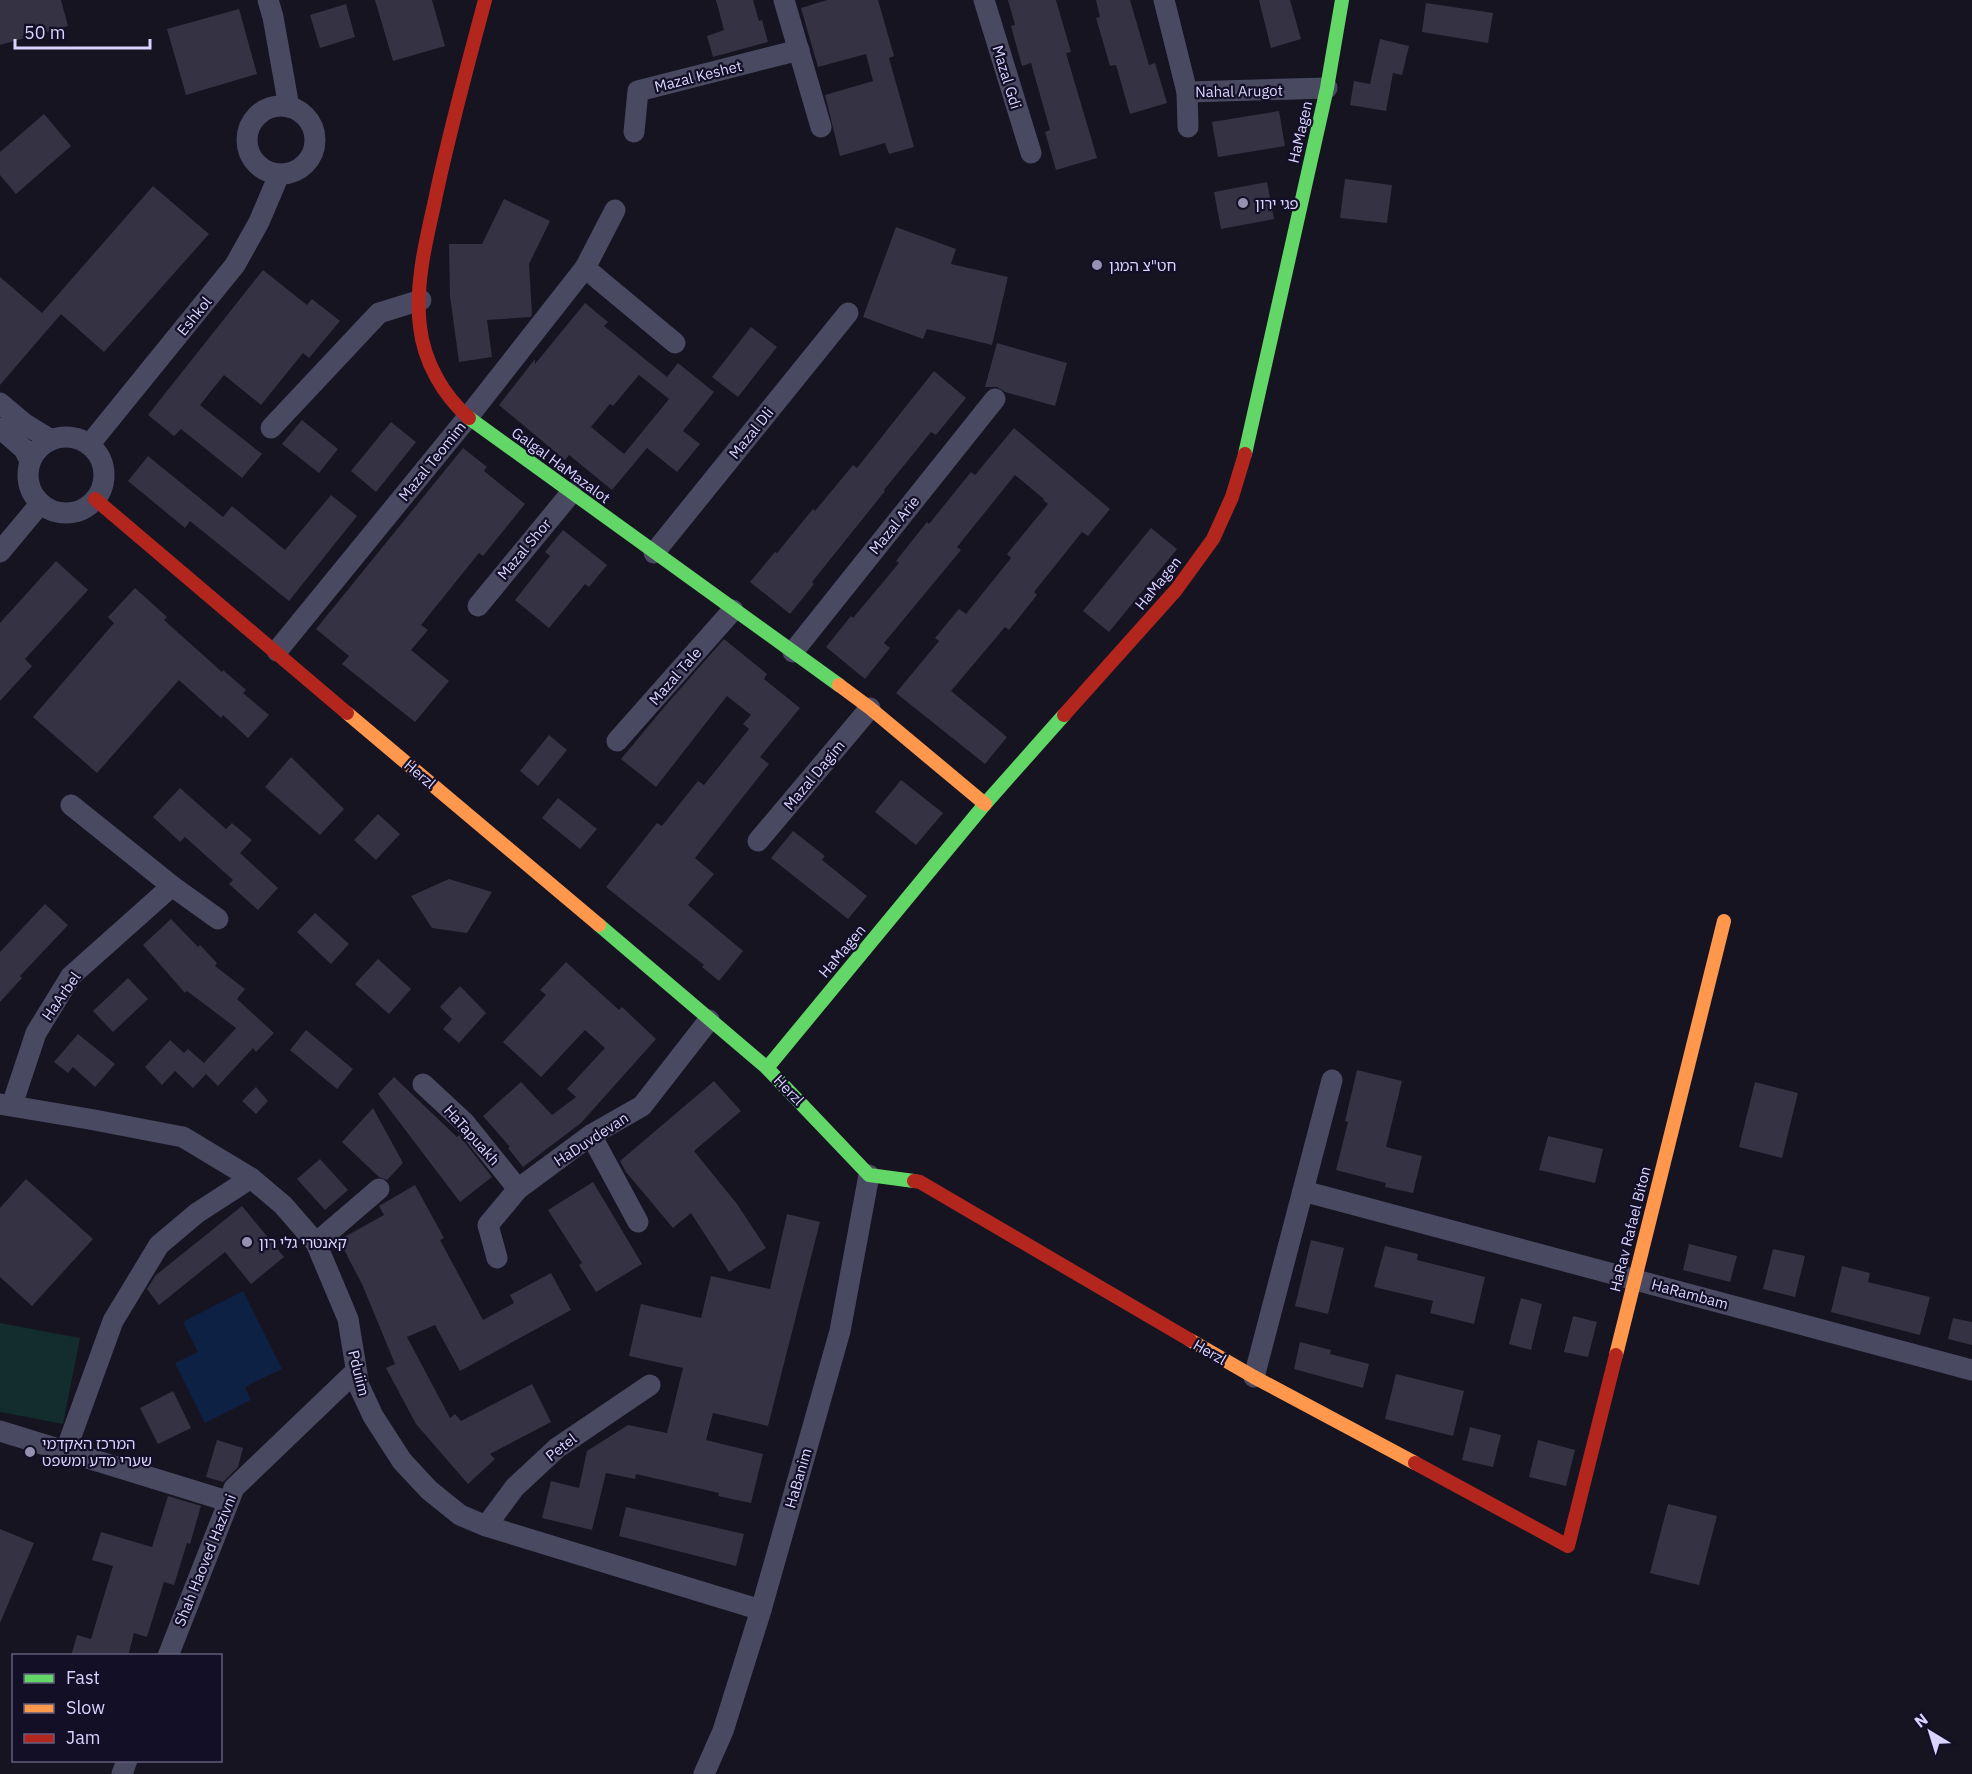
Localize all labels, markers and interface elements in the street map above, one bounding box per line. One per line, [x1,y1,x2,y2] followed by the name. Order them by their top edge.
[15,12,150,50] scale bar
[24,21,66,44] text: 50 m
[988,43,1026,111] street label: Mazal Gdi
[652,56,744,96] street label: Mazal Keshet
[1195,81,1283,101] street label: Nahal Arugot
[1284,99,1316,165] street label: HaMagen
[1255,194,1299,213] place label: פגי ירון
[1236,196,1250,210] marker: פגי ירון
[1109,256,1176,275] place label: חט"צ המגן
[1090,258,1104,272] marker: חט"צ המגן
[173,293,215,339] street label: Eshkol
[725,403,777,463] street label: Mazal Dli
[394,417,470,505] street label: Mazal Teomim
[508,423,614,507] street label: Galgal HaMazalot
[865,492,923,558] street label: Mazal Arie
[493,514,555,583] street label: Mazal Shor
[1131,552,1185,614] street label: HaMagen
[645,643,705,709] street label: Mazal Tale
[779,736,849,814] street label: Mazal Dagim
[400,755,440,793] street label: Herzl
[814,921,870,981] street label: HaMagen
[37,968,85,1024] street label: HaArbel
[770,1071,808,1109] street label: Herzl
[440,1101,504,1169] street label: HaTapuakh
[550,1108,632,1170] street label: HaDuvdevan
[1605,1164,1655,1294] street label: HaRav Rafael Biton
[259,1233,347,1252] place label: קאנטרי גלי רון
[240,1235,254,1249] marker: קאנטרי גלי רון
[1649,1275,1731,1313] street label: HaRambam
[1190,1335,1230,1369] street label: Herzl
[344,1348,374,1398] street label: Pduiim
[542,1429,580,1465] street label: Petel
[42,1434,152,1470] place label: המרכז האקדמי שערי מדע ומשפט
[23,1445,37,1459] marker: המרכז האקדמי שערי מדע ומשפט
[780,1446,816,1510] street label: HaBanim
[170,1491,240,1629] street label: Shah Haoved Hazivni
[12,1654,222,1762] legend
[66,1666,100,1689] text: Fast
[66,1696,105,1719] text: Slow
[1900,1702,1960,1762] north arrow
[1910,1709,1931,1732] text: N
[66,1726,101,1749] text: Jam

